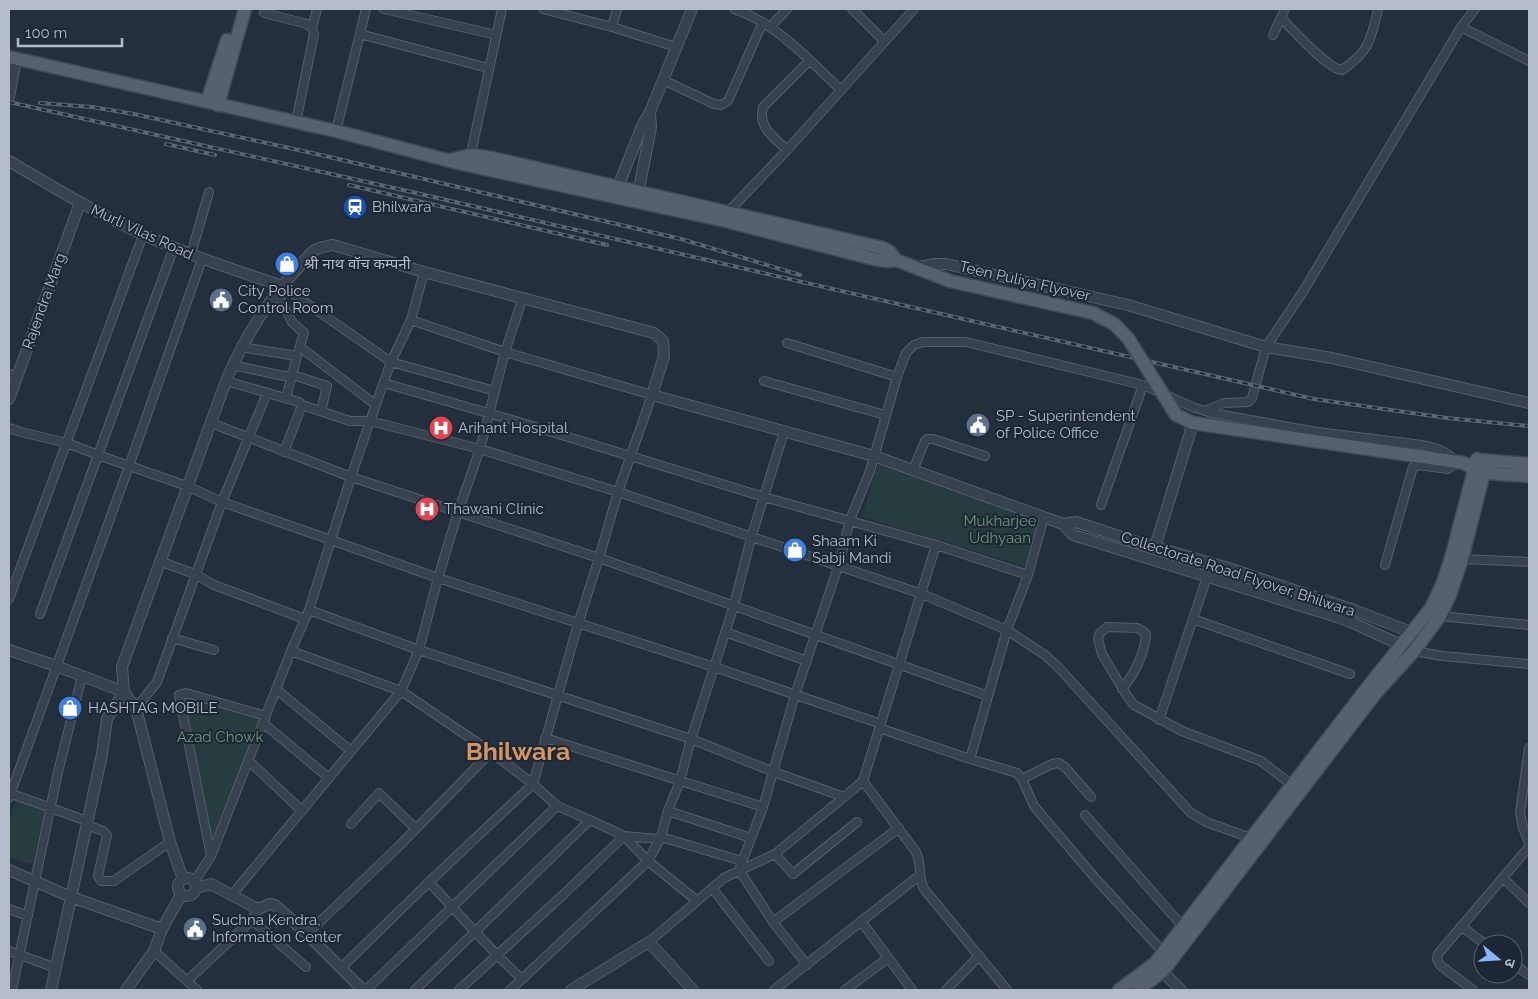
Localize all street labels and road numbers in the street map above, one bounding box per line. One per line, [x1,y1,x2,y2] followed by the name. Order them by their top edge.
[88,200,196,264] street label: Murli Vilas Road
[18,250,70,352] street label: Rajendra Marg
[958,257,1093,305] street label: Teen Puliya Flyover
[1119,528,1357,620] street label: Collectorate Road Flyover, Bhilwara

